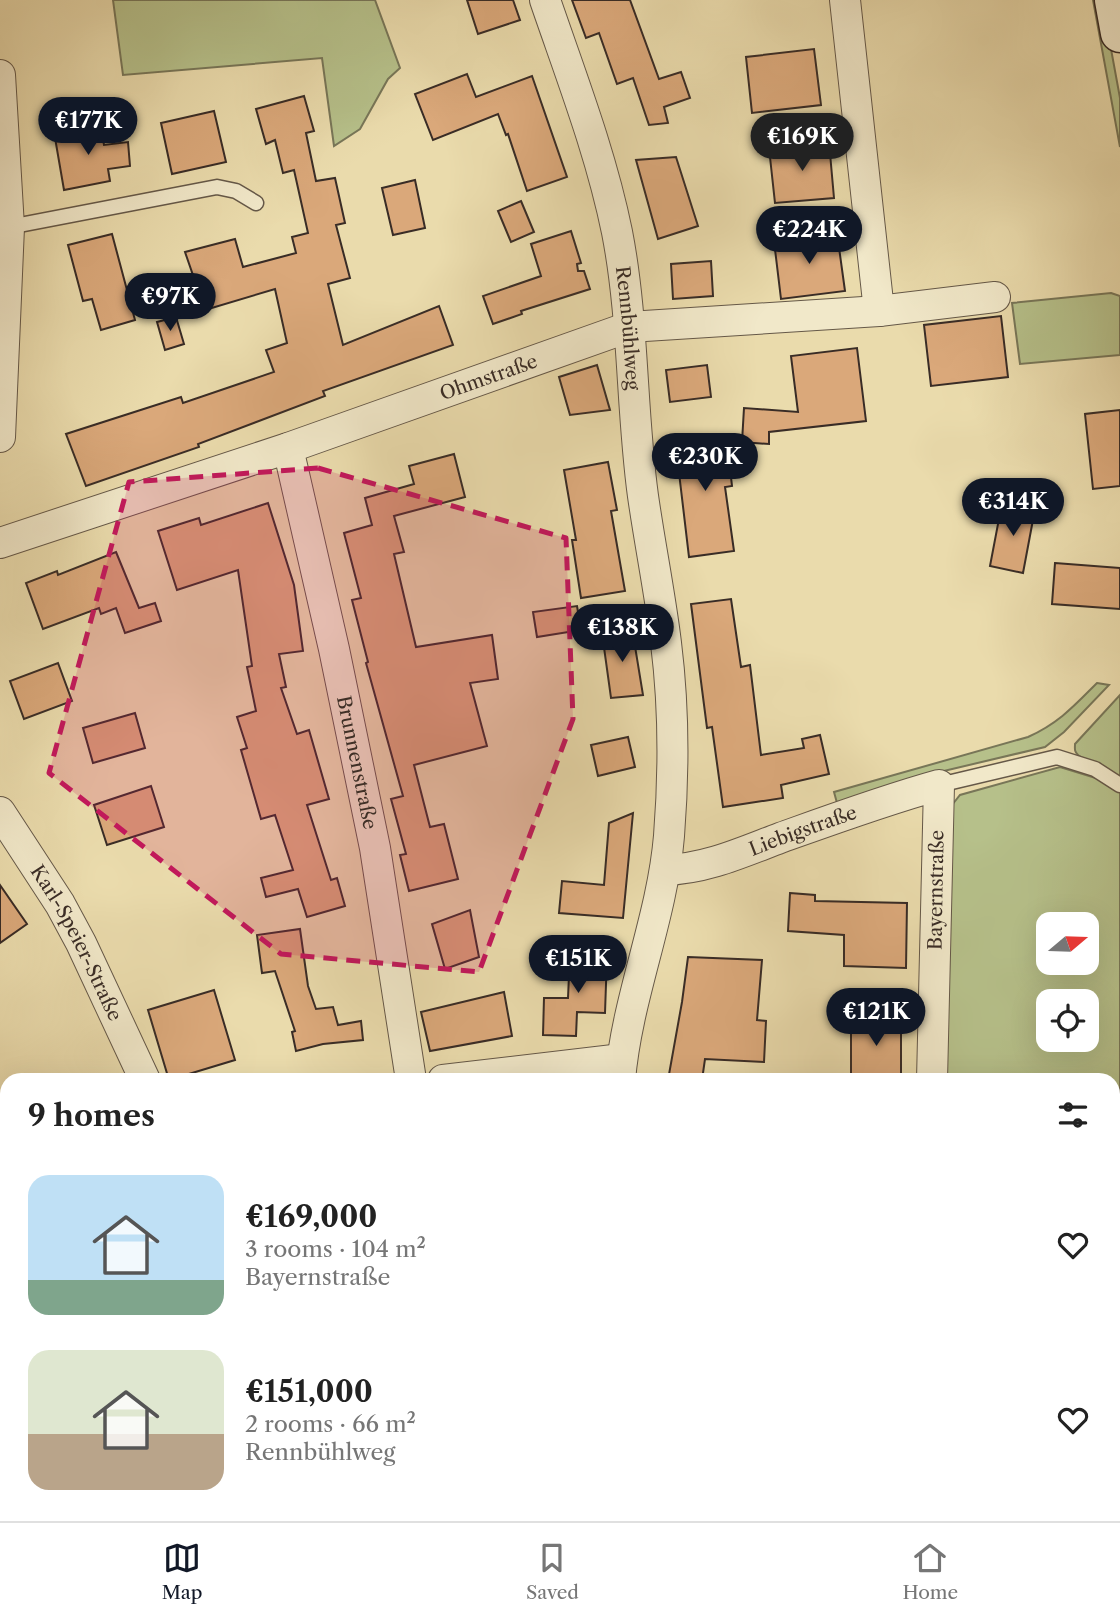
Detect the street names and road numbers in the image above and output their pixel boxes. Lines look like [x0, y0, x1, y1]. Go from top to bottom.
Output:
street label: Rennbühlweg [611, 265, 645, 392]
street label: Ohmstraße [437, 349, 540, 405]
street label: Brunnenstraße [332, 693, 382, 831]
street label: Liebigstraße [746, 800, 860, 860]
street label: Bayernstraße [923, 830, 949, 950]
street label: Karl-Speier-Straße [26, 861, 127, 1024]

